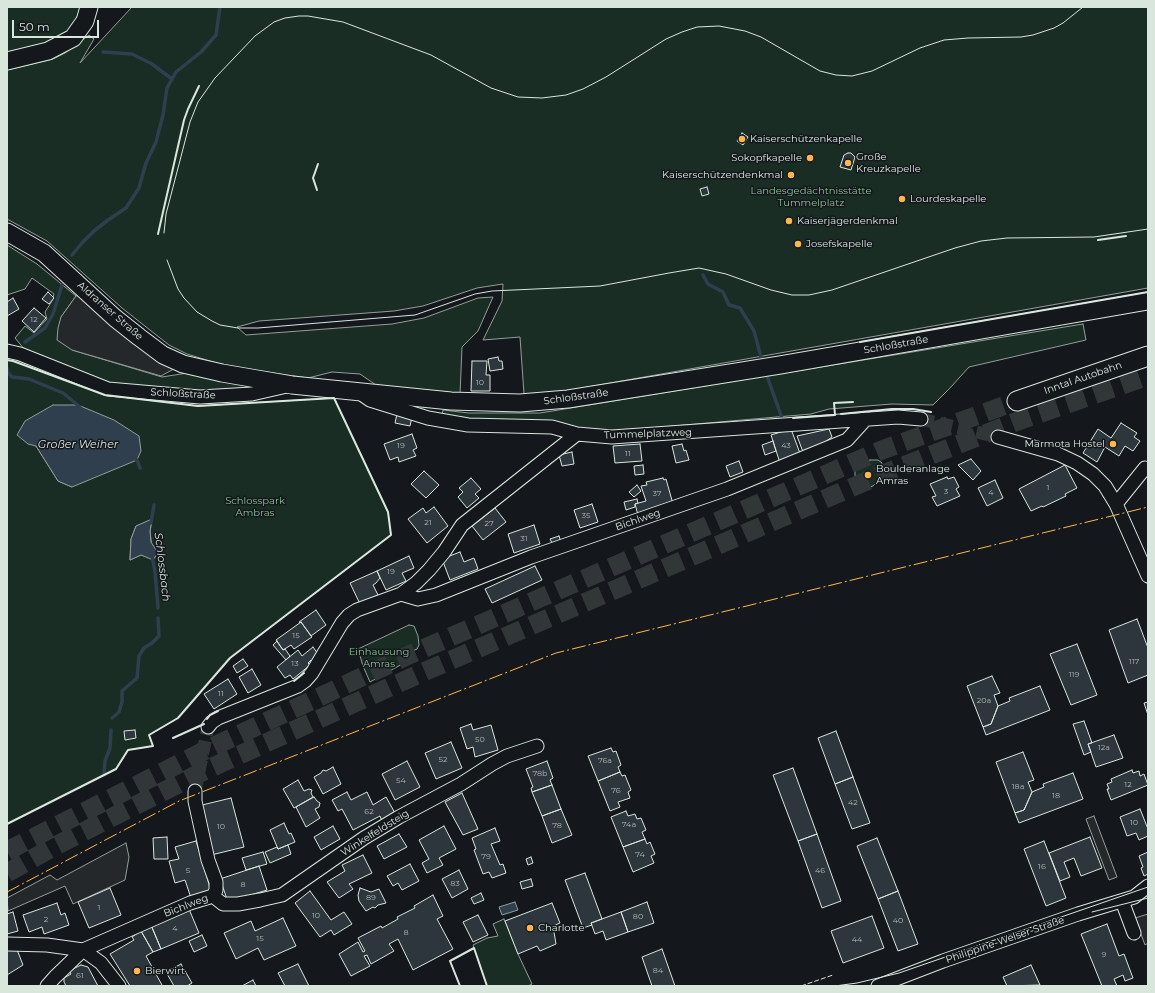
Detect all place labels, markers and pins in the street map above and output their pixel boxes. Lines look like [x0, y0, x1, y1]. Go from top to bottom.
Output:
place label: Kaiserschützenkapelle [750, 133, 862, 145]
marker: Kaiserschützenkapelle [737, 134, 747, 144]
place label: Große Kreuzkapelle [856, 151, 921, 174]
place label: Sokopfkapelle [731, 152, 802, 164]
marker: Sokopfkapelle [805, 153, 815, 163]
marker: Große Kreuzkapelle [843, 158, 853, 168]
place label: Kaiserschützendenkmal [662, 169, 783, 181]
marker: Kaiserschützendenkmal [786, 170, 796, 180]
place label: Lourdeskapelle [910, 193, 986, 205]
marker: Lourdeskapelle [897, 194, 907, 204]
place label: Kaiserjägerdenkmal [797, 215, 898, 227]
marker: Kaiserjägerdenkmal [784, 216, 794, 226]
place label: Josefskapelle [806, 238, 872, 250]
marker: Josefskapelle [793, 239, 803, 249]
place label: Marmota Hostel [1024, 438, 1105, 450]
marker: Marmota Hostel [1108, 439, 1118, 449]
place label: Boulderanlage Amras [876, 463, 950, 486]
marker: Boulderanlage Amras [863, 470, 873, 480]
place label: Charlotte [538, 922, 584, 934]
marker: Charlotte [525, 923, 535, 933]
place label: Bierwirt [145, 965, 185, 977]
marker: Bierwirt [132, 966, 142, 976]

